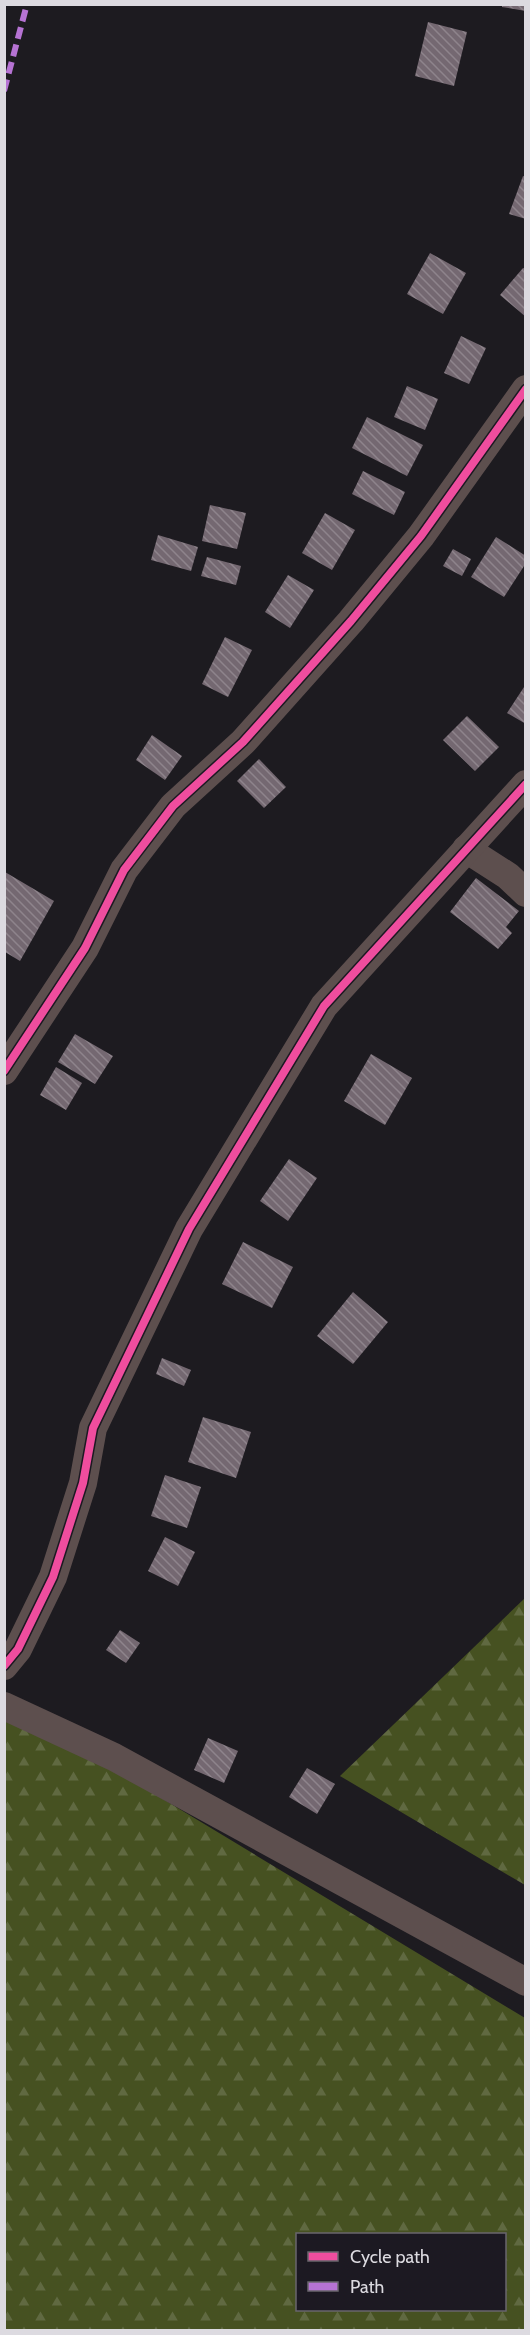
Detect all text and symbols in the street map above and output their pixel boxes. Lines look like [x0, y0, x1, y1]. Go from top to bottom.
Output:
legend [296, 2233, 506, 2311]
text: Cycle path [350, 2246, 430, 2268]
text: Path [350, 2276, 384, 2298]

